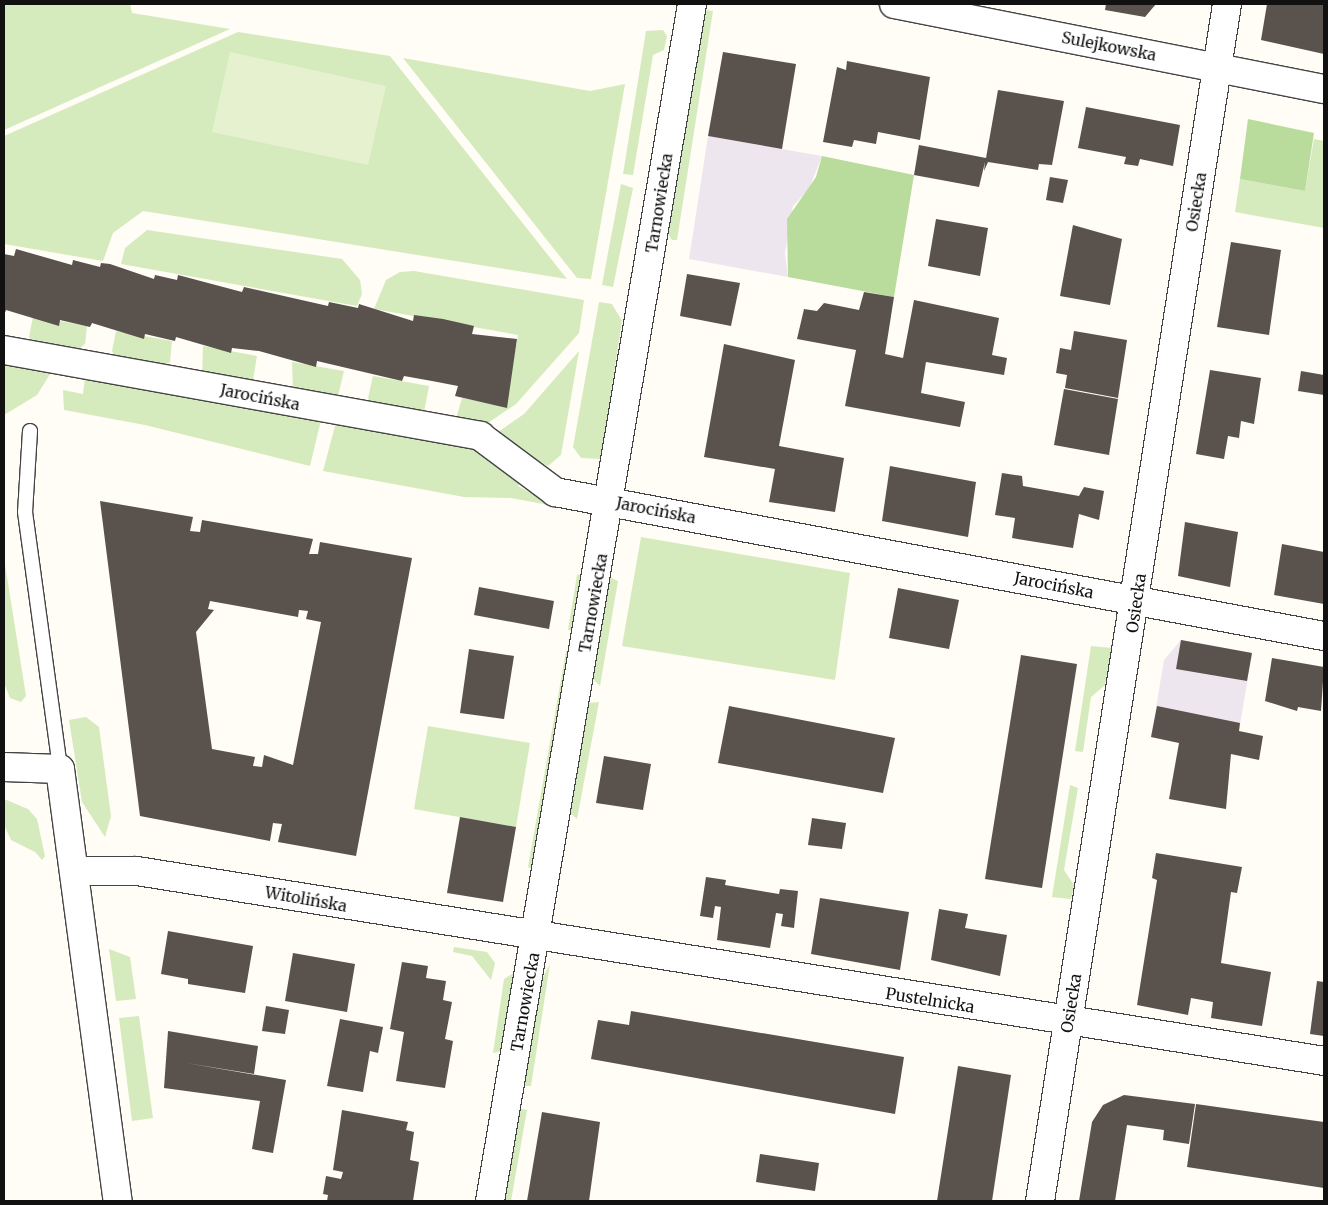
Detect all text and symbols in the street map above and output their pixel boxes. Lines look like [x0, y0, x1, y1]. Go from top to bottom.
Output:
street label: Sulejkowska [1060, 27, 1158, 65]
street label: Tarnowiecka [642, 152, 676, 254]
street label: Osiecka [1182, 171, 1210, 233]
street label: Jarocińska [219, 380, 301, 414]
street label: Jarocińska [615, 493, 697, 527]
street label: Tarnowiecka [575, 552, 611, 654]
street label: Jarocińska [1013, 568, 1095, 602]
street label: Osiecka [1122, 572, 1150, 634]
street label: Witolińska [263, 882, 349, 916]
street label: Tarnowiecka [507, 951, 543, 1053]
street label: Osiecka [1057, 972, 1085, 1034]
street label: Pustelnicka [884, 983, 976, 1017]

